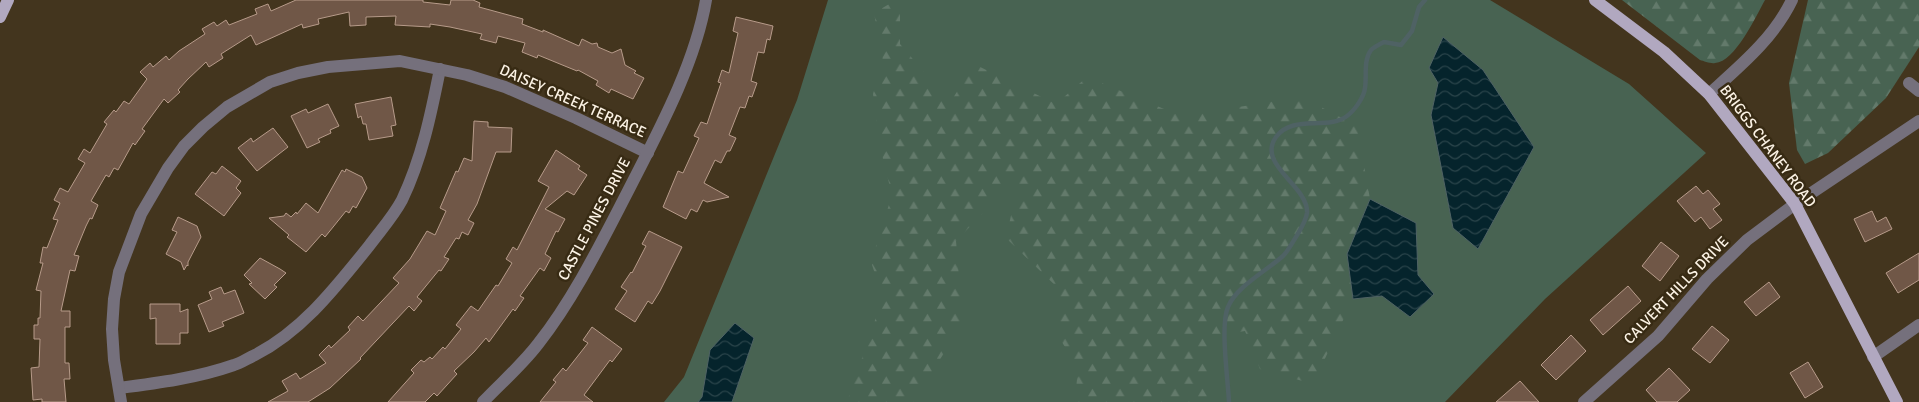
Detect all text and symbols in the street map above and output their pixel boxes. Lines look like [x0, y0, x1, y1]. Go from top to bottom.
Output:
street label: DAISEY CREEK TERRACE [497, 61, 649, 141]
street label: BRIGGS CHANEY ROAD [1716, 81, 1820, 211]
street label: CASTLE PINES DRIVE [554, 155, 634, 283]
street label: CALVERT HILLS DRIVE [1620, 232, 1732, 348]

